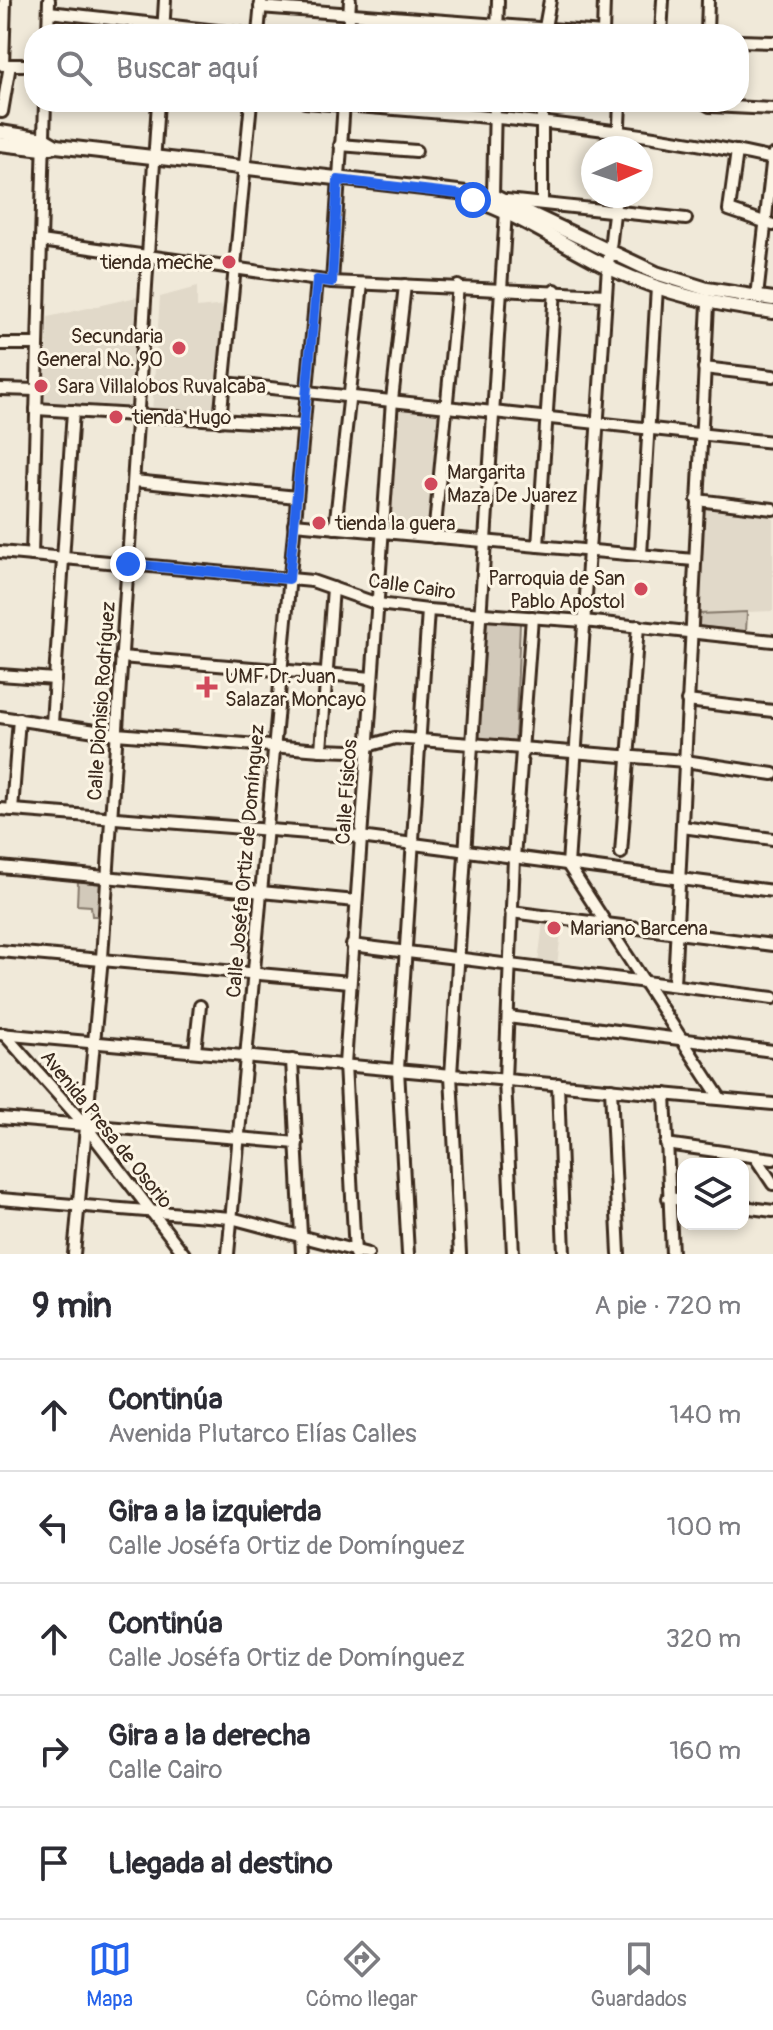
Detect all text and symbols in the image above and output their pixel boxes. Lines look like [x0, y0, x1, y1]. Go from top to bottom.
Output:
search box [24, 24, 749, 112]
icon: search [52, 46, 96, 90]
text: Buscar aquí [116, 50, 259, 87]
north arrow [581, 136, 653, 208]
route start [455, 182, 491, 218]
place label: tienda meche [99, 250, 213, 275]
marker: tienda meche [220, 253, 238, 271]
place label: Secundaria General No. 90 [37, 324, 163, 372]
marker: Secundaria General No. 90 [170, 339, 188, 357]
place label: Sara Villalobos Ruvalcaba [57, 374, 266, 399]
marker: Sara Villalobos Ruvalcaba [32, 377, 50, 395]
place label: tienda Hugo [131, 405, 232, 430]
marker: tienda Hugo [107, 408, 125, 426]
place label: Margarita Maza De Juarez [447, 460, 577, 508]
marker: Margarita Maza De Juarez [422, 475, 440, 493]
place label: tienda la guera [334, 511, 456, 536]
marker: tienda la guera [310, 514, 328, 532]
route end [110, 546, 146, 582]
place label: Parroquia de San Pablo Apostol [488, 566, 625, 614]
street label: Calle Cairo [367, 568, 458, 605]
marker: Parroquia de San Pablo Apostol [632, 580, 650, 598]
street label: Calle Dionisio Rodríguez [82, 601, 121, 802]
place label: UMF Dr. Juan Salazar Moncayo [225, 664, 366, 712]
marker: UMF Dr. Juan Salazar Moncayo [196, 676, 218, 698]
street label: Calle Joséfa Ortiz de Domínguez [221, 723, 270, 999]
street label: Calle Físicos [330, 739, 363, 845]
place label: Mariano Barcena [570, 916, 708, 941]
marker: Mariano Barcena [545, 919, 563, 937]
street label: Avenida Presa de Osorio [35, 1045, 178, 1214]
map controls [677, 1158, 749, 1230]
button: layers [677, 1158, 749, 1230]
text: 9 min [32, 1285, 112, 1328]
text: A pie · 720 m [594, 1290, 741, 1322]
text: Continúa [108, 1381, 223, 1418]
icon: ahead [32, 1393, 76, 1437]
text: 140 m [669, 1399, 741, 1431]
text: Avenida Plutarco Elías Calles [108, 1418, 417, 1450]
text: Gira a la izquierda [108, 1493, 321, 1530]
icon: left [32, 1505, 76, 1549]
text: 100 m [667, 1511, 741, 1543]
text: Calle Joséfa Ortiz de Domínguez [108, 1530, 465, 1562]
text: Continúa [108, 1605, 223, 1642]
icon: ahead [32, 1617, 76, 1661]
text: 320 m [665, 1623, 741, 1655]
text: Calle Joséfa Ortiz de Domínguez [108, 1642, 465, 1674]
text: Gira a la derecha [108, 1717, 310, 1754]
icon: right [32, 1729, 76, 1773]
text: 160 m [669, 1735, 741, 1767]
text: Calle Cairo [108, 1754, 222, 1786]
icon: arrive [32, 1841, 76, 1885]
text: Llegada al destino [108, 1845, 333, 1882]
tab: Mapa [86, 1937, 133, 2013]
tab: Cómo llegar [306, 1937, 418, 2013]
tab: Guardados [590, 1937, 687, 2013]

